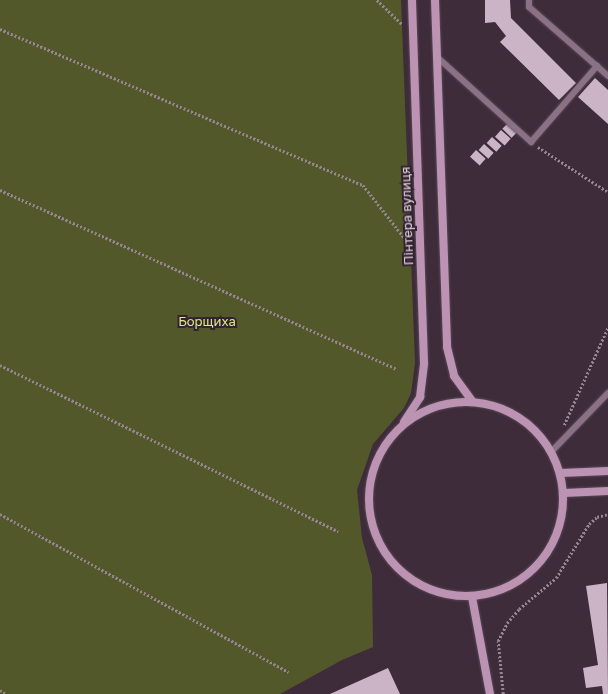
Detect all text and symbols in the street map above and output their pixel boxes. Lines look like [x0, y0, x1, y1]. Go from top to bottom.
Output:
street label: Пінтера вулиця [397, 166, 417, 266]
park label: Борщиха [178, 313, 236, 329]

